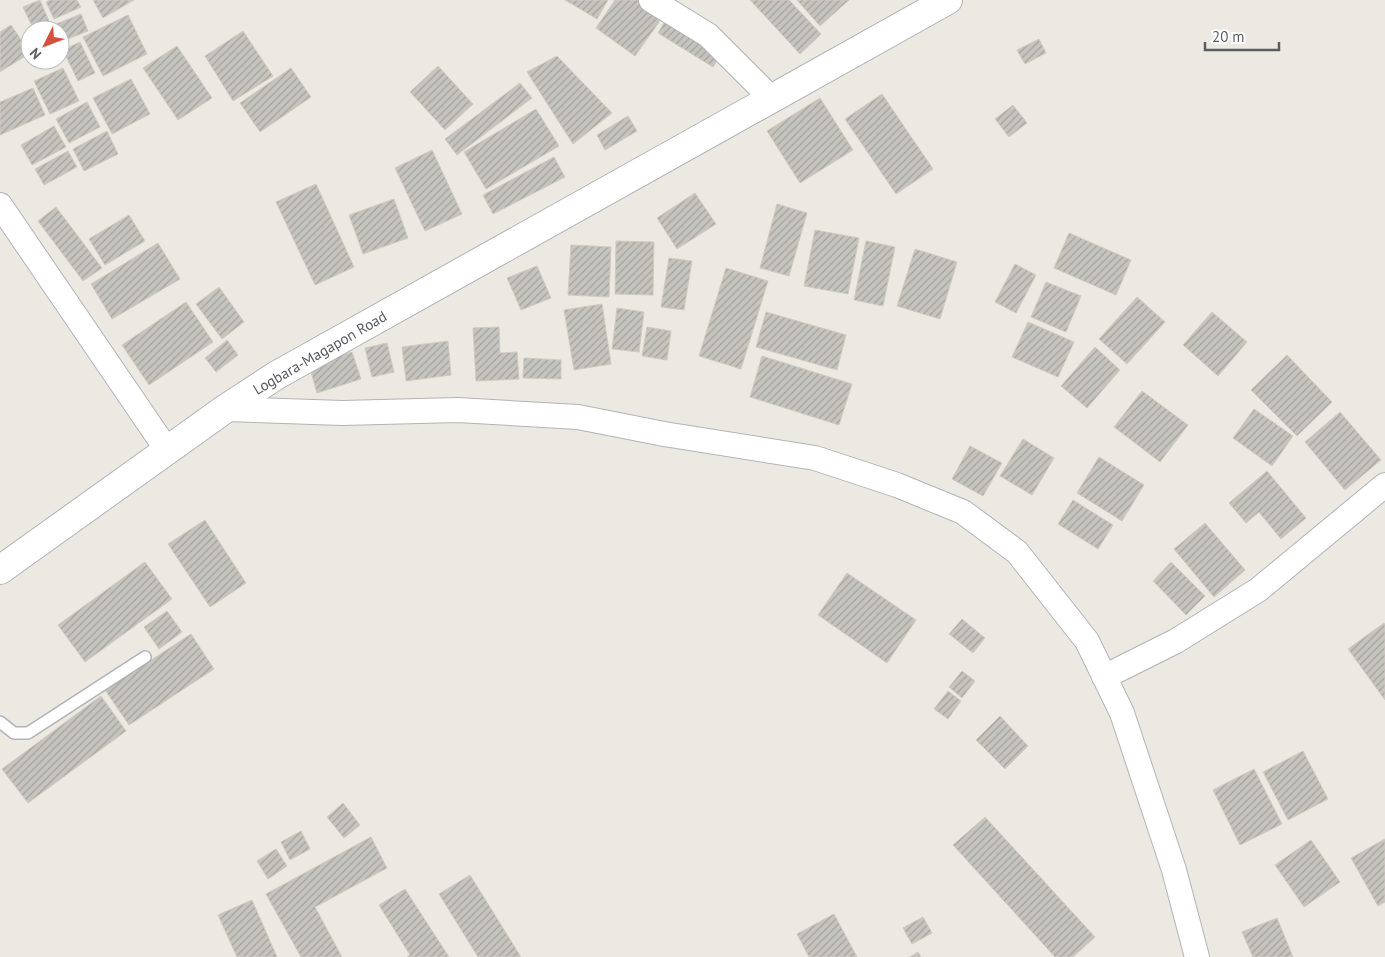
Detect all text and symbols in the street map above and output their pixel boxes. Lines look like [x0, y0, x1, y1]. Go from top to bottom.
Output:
north arrow [20, 20, 70, 70]
scale bar [1205, 20, 1279, 52]
text: 20 m [1212, 27, 1245, 46]
text: N [26, 44, 45, 63]
street label: Logbara-Magapon Road [249, 306, 390, 399]

